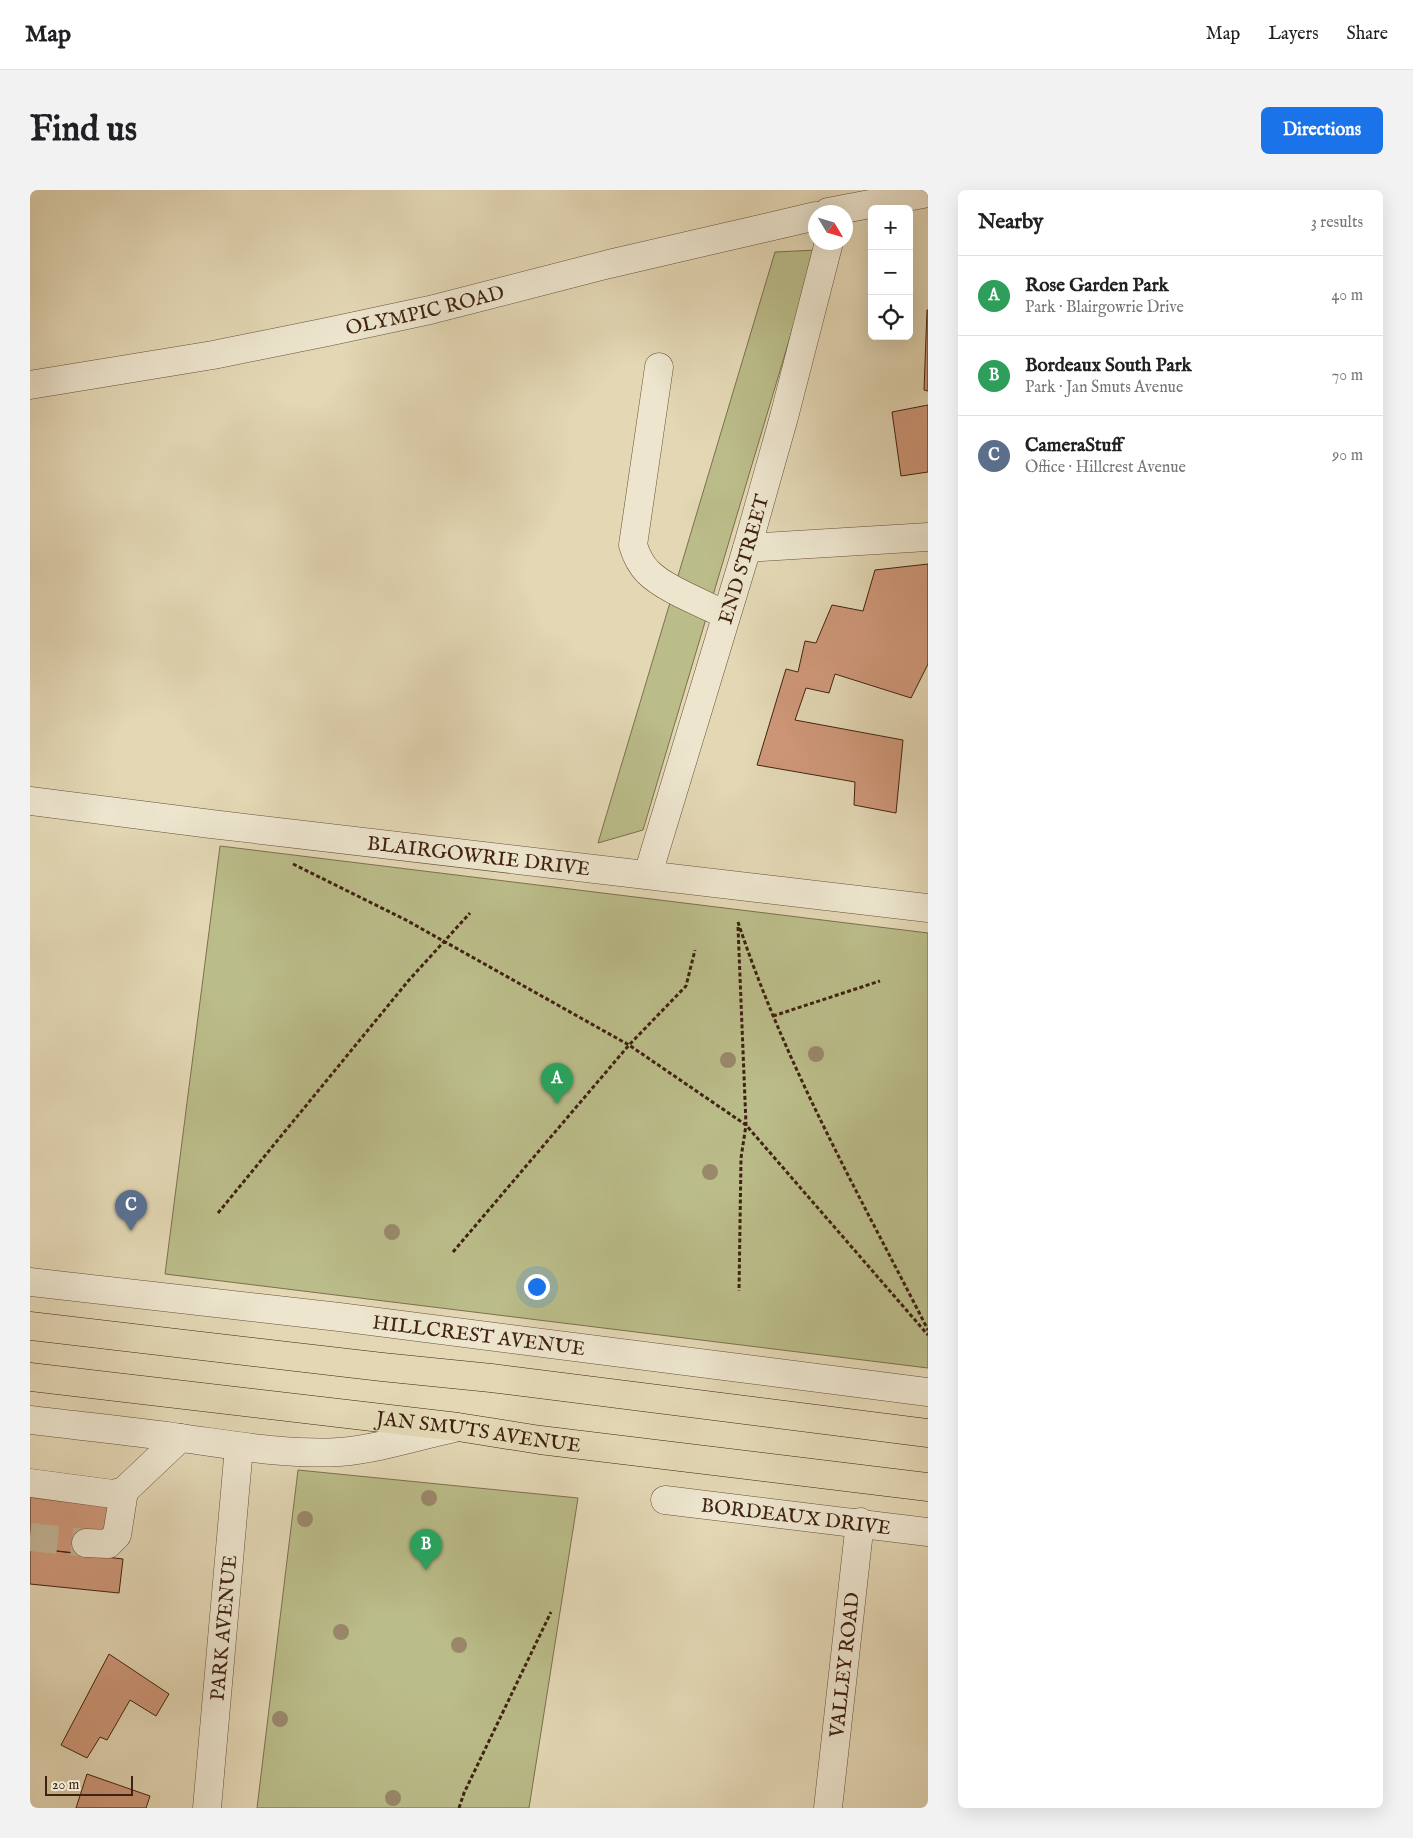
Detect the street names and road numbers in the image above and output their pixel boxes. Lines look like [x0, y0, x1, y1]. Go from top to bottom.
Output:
street label: OLYMPIC ROAD [344, 280, 507, 342]
street label: END STREET [714, 491, 776, 627]
street label: BLAIRGOWRIE DRIVE [366, 831, 591, 882]
street label: HILLCREST AVENUE [371, 1310, 587, 1362]
street label: JAN SMUTS AVENUE [373, 1406, 582, 1459]
street label: BORDEAUX DRIVE [700, 1493, 892, 1541]
street label: PARK AVENUE [206, 1554, 243, 1702]
street label: VALLEY ROAD [825, 1591, 866, 1740]

